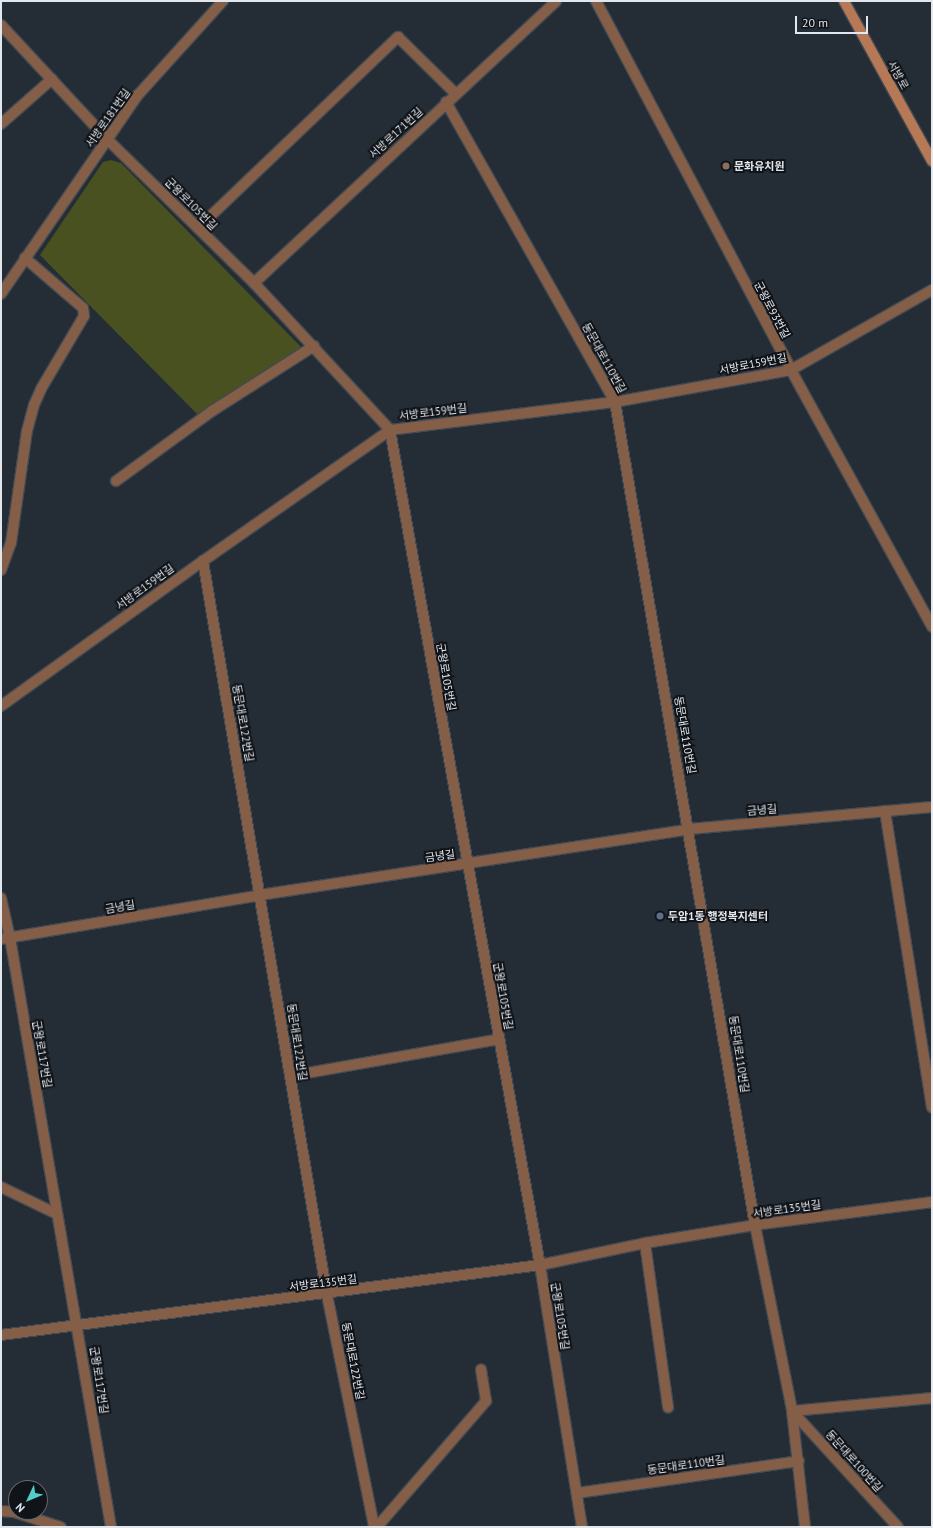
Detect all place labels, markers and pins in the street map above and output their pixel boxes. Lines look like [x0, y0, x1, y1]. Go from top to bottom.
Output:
place label: 문화유치원 [734, 159, 785, 173]
marker: 문화유치원 [721, 161, 731, 171]
place label: 두암1동 행정복지센터 [668, 909, 768, 923]
marker: 두암1동 행정복지센터 [655, 911, 665, 921]

